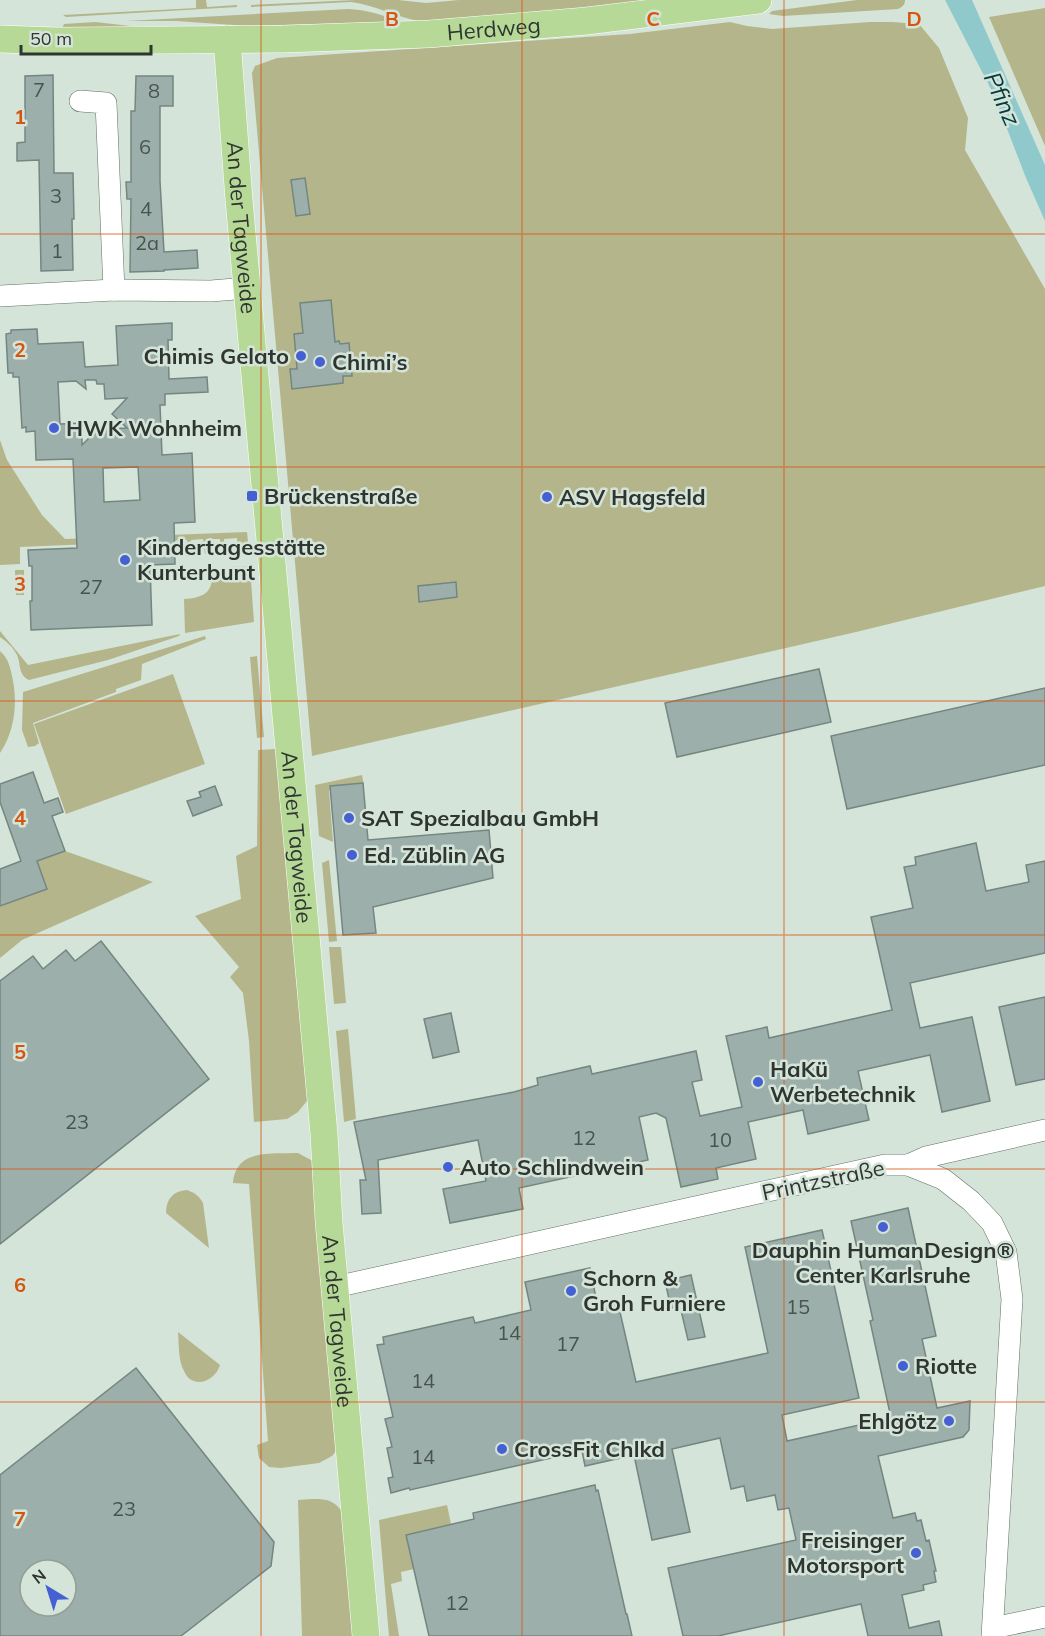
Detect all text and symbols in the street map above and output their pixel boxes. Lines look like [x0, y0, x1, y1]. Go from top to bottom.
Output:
text: B [385, 6, 399, 31]
text: C [646, 6, 660, 31]
text: D [906, 6, 922, 31]
street label: Herdweg [446, 11, 542, 46]
scale bar [21, 18, 152, 56]
text: 50 m [30, 27, 72, 50]
water label: Pfinz [978, 67, 1028, 131]
house number: 7 [33, 77, 45, 102]
house number: 8 [148, 78, 160, 103]
text: 1 [14, 104, 26, 129]
house number: 6 [139, 134, 151, 159]
street label: An der Tagweide [221, 140, 263, 315]
house number: 3 [50, 183, 62, 208]
house number: 4 [140, 196, 152, 221]
house number: 2a [135, 230, 159, 255]
house number: 1 [51, 238, 63, 263]
text: 2 [14, 337, 26, 362]
place label: Chimis Gelato [143, 342, 289, 370]
place label: Chimi’s [332, 348, 407, 376]
marker: Chimis Gelato [294, 349, 308, 363]
marker: Chimi’s [313, 355, 327, 369]
place label: HWK Wohnheim [66, 414, 242, 442]
marker: HWK Wohnheim [47, 421, 61, 435]
place label: Brückenstraße [264, 482, 418, 510]
place label: ASV Hagsfeld [559, 483, 706, 511]
marker: Brückenstraße [245, 489, 259, 503]
marker: ASV Hagsfeld [540, 490, 554, 504]
place label: Kindertagesstätte Kunterbunt [137, 533, 325, 586]
marker: Kindertagesstätte Kunterbunt [118, 553, 132, 567]
text: 3 [14, 571, 26, 596]
house number: 27 [79, 574, 103, 599]
street label: An der Tagweide [275, 749, 319, 924]
place label: SAT Spezialbau GmbH [361, 804, 599, 832]
text: 4 [14, 805, 26, 830]
marker: SAT Spezialbau GmbH [342, 811, 356, 825]
place label: Ed. Züblin AG [364, 841, 505, 869]
marker: Ed. Züblin AG [345, 848, 359, 862]
text: 5 [14, 1039, 26, 1064]
place label: HaKü Werbetechnik [770, 1055, 916, 1108]
marker: HaKü Werbetechnik [751, 1075, 765, 1089]
house number: 23 [65, 1109, 89, 1134]
house number: 12 [572, 1125, 596, 1150]
house number: 10 [708, 1127, 732, 1152]
place label: Auto Schlindwein [460, 1153, 644, 1181]
street label: Printzstraße [759, 1153, 887, 1207]
marker: Auto Schlindwein [441, 1160, 455, 1174]
marker: Dauphin HumanDesign® Center Karlsruhe [876, 1220, 890, 1234]
street label: An der Tagweide [316, 1234, 359, 1409]
place label: Dauphin HumanDesign® Center Karlsruhe [752, 1236, 1014, 1289]
place label: Schorn & Groh Furniere [583, 1264, 726, 1317]
text: 6 [14, 1272, 26, 1297]
marker: Schorn & Groh Furniere [564, 1284, 578, 1298]
house number: 15 [786, 1294, 810, 1319]
house number: 14 [497, 1320, 521, 1345]
house number: 17 [556, 1331, 580, 1356]
place label: Riotte [915, 1352, 977, 1380]
marker: Riotte [896, 1359, 910, 1373]
house number: 14 [411, 1368, 435, 1393]
place label: Ehlgötz [858, 1407, 937, 1435]
marker: Ehlgötz [942, 1414, 956, 1428]
place label: CrossFit Chlkd [514, 1435, 665, 1463]
marker: CrossFit Chlkd [495, 1442, 509, 1456]
house number: 14 [411, 1444, 435, 1469]
house number: 23 [112, 1496, 136, 1521]
text: 7 [14, 1506, 26, 1531]
place label: Freisinger Motorsport [787, 1526, 904, 1579]
marker: Freisinger Motorsport [909, 1546, 923, 1560]
north arrow [18, 1558, 78, 1618]
text: N [28, 1565, 50, 1588]
house number: 12 [445, 1590, 469, 1615]

